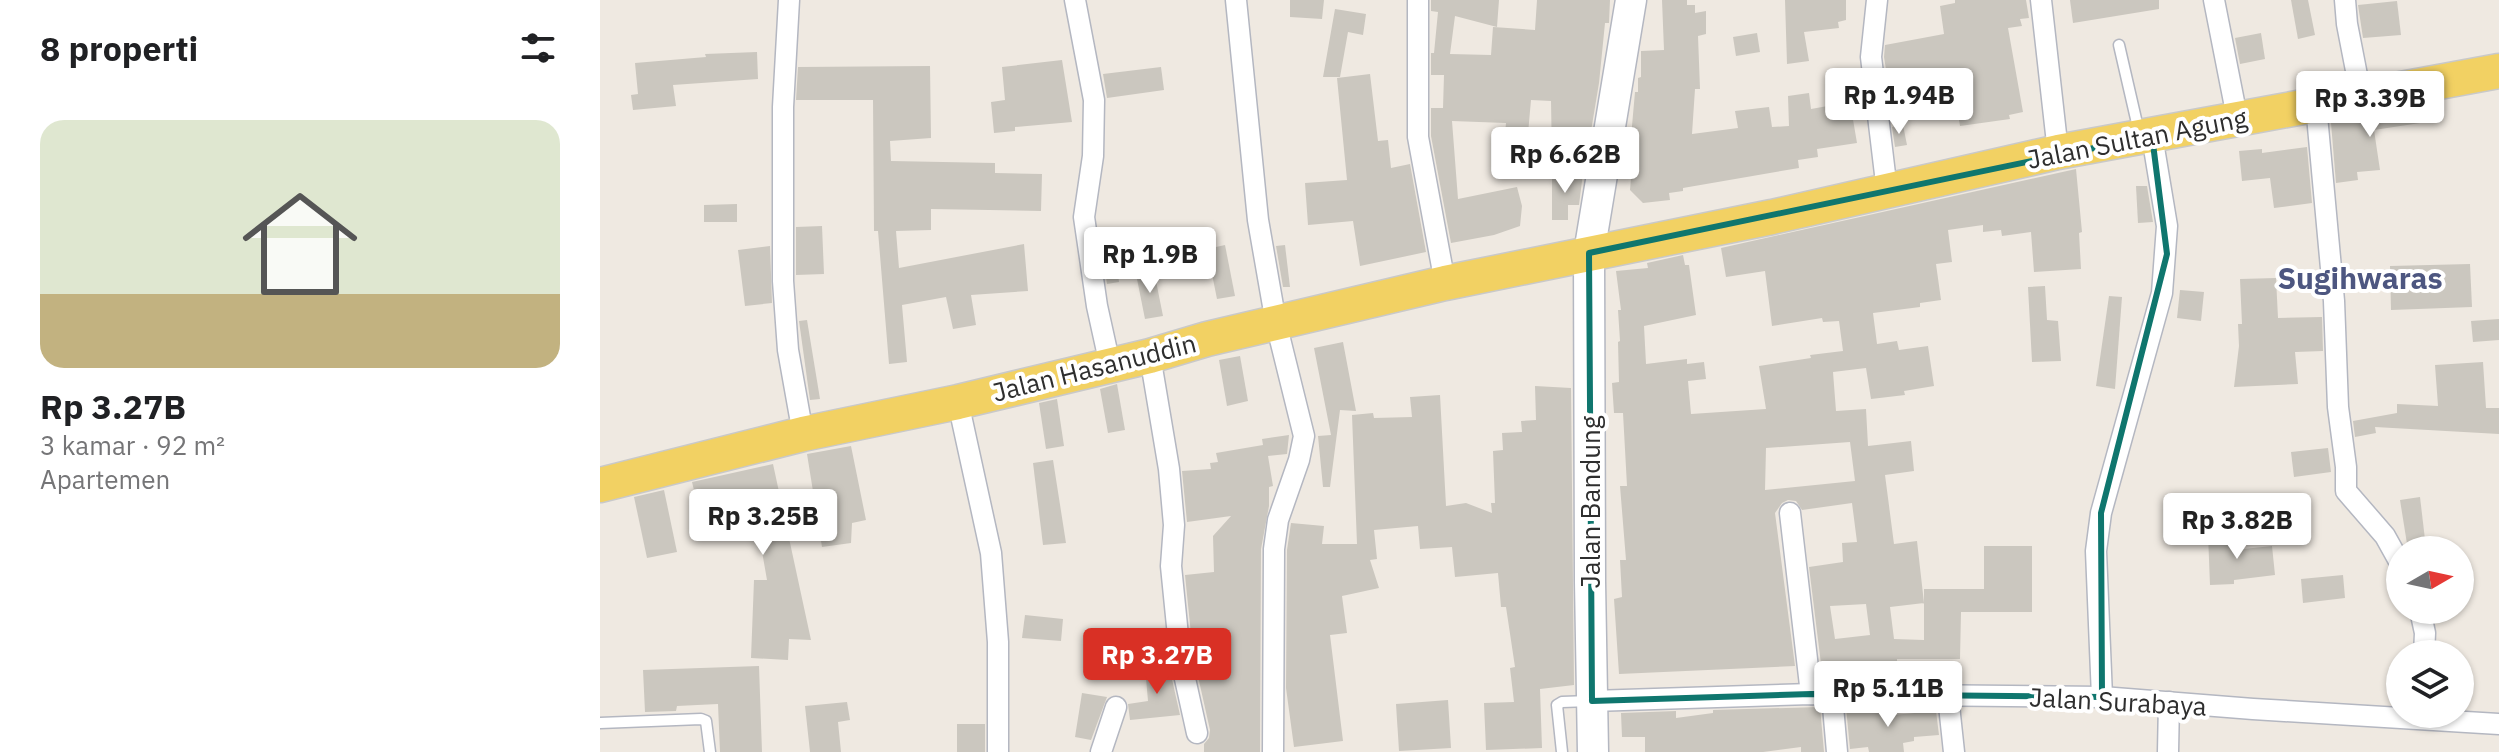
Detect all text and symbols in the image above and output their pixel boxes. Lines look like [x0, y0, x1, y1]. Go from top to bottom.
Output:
text: 8 properti [40, 26, 198, 70]
icon: filters [516, 26, 560, 70]
pin: Rp 1.94B [1816, 68, 1982, 136]
pin: Rp 3.39B [2287, 71, 2453, 139]
text: Rp 1.94B [1843, 77, 1955, 111]
text: Rp 3.39B [2314, 80, 2426, 114]
street label: Jalan Sultan Agung [2024, 100, 2250, 176]
pin: Rp 6.62B [1482, 127, 1648, 195]
text: Rp 6.62B [1509, 136, 1621, 170]
icon: home [228, 172, 372, 316]
pin: Rp 1.9B [1076, 227, 1224, 295]
text: Rp 1.9B [1102, 236, 1198, 270]
district label: Sugihwaras [2277, 258, 2443, 297]
street label: Jalan Hasanuddin [989, 325, 1199, 409]
text: Rp 3.27B [40, 384, 186, 428]
street label: Jalan Bandung [1573, 415, 1607, 588]
text: 3 kamar · 92 m² [40, 428, 225, 462]
text: Apartemen [40, 462, 170, 496]
pin: Rp 3.25B [680, 489, 846, 557]
pin: Rp 3.82B [2154, 493, 2320, 561]
text: Rp 3.25B [707, 498, 819, 532]
text: Rp 3.82B [2181, 502, 2293, 536]
north arrow [2386, 536, 2474, 624]
map controls [2386, 536, 2474, 728]
pin: Rp 3.27B [1074, 628, 1240, 696]
text: Rp 3.27B [1101, 637, 1213, 671]
button: layers [2386, 640, 2474, 728]
pin: Rp 5.11B [1805, 661, 1971, 729]
text: Rp 5.11B [1832, 670, 1944, 704]
street label: Jalan Surabaya [2028, 679, 2208, 723]

